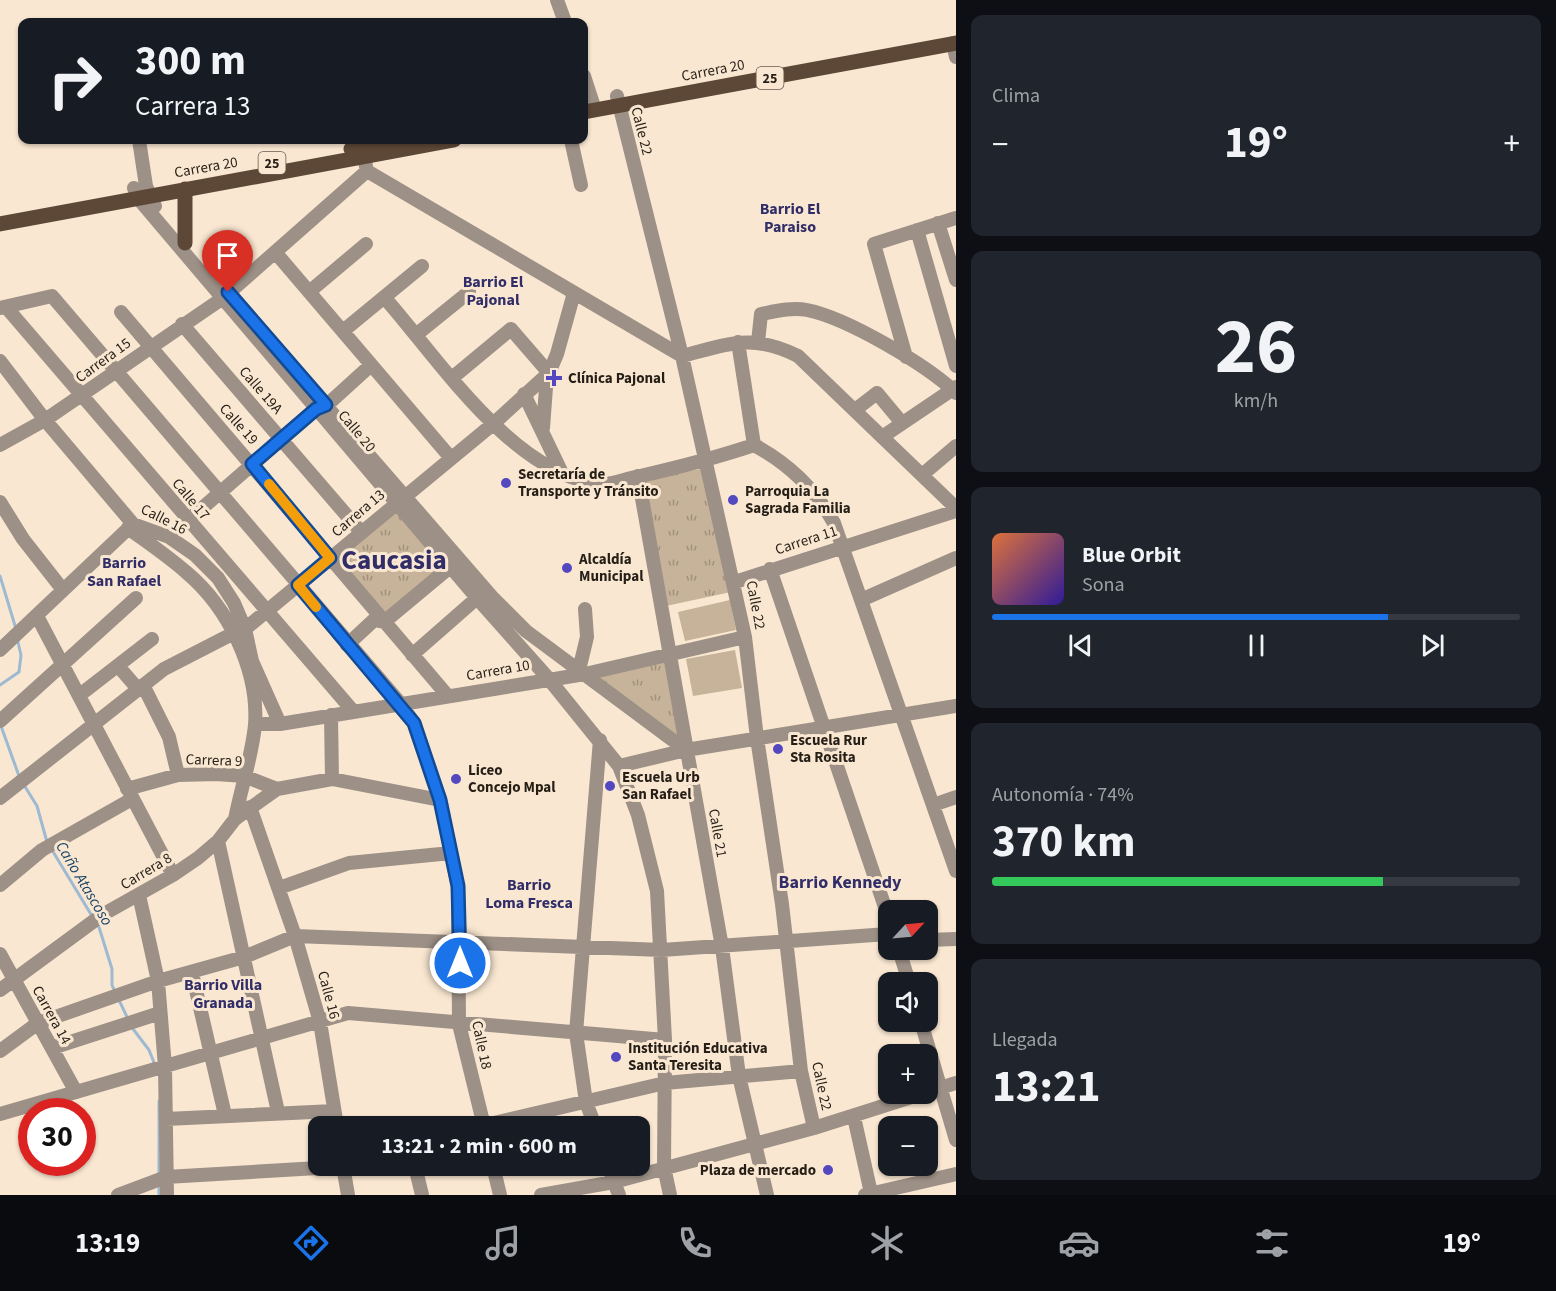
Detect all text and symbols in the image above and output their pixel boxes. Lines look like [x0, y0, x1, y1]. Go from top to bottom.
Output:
text: 300 m [135, 31, 246, 91]
icon: right [36, 42, 114, 120]
street label: Carrera 20 [680, 54, 747, 87]
road number: 25 [756, 67, 784, 89]
text: Clima [992, 82, 1040, 110]
text: Carrera 13 [135, 87, 250, 126]
street label: Calle 22 [625, 105, 658, 158]
text: 19° [1224, 111, 1288, 175]
text: − [992, 121, 1008, 168]
text: + [1504, 121, 1520, 168]
street label: Carrera 20 [173, 152, 240, 183]
road number: 25 [258, 152, 286, 174]
district label: Barrio El Paraiso [760, 198, 821, 238]
pin [202, 230, 253, 292]
icon: arrive [211, 239, 244, 272]
district label: Barrio El Pajonal [463, 271, 524, 311]
text: 26 [1215, 292, 1297, 403]
street label: Carrera 15 [71, 333, 135, 388]
street label: Calle 19A [234, 362, 288, 419]
place label: Clínica Pajonal [568, 368, 666, 389]
marker: Clínica Pajonal [545, 369, 563, 387]
text: km/h [1234, 387, 1278, 415]
street label: Calle 19 [214, 399, 263, 450]
street label: Calle 20 [333, 406, 380, 457]
place label: Secretaría de Transporte y Tránsito [518, 464, 659, 502]
street label: Calle 17 [167, 474, 214, 525]
marker: Secretaría de Transporte y Tránsito [499, 476, 513, 490]
place label: Parroquia La Sagrada Familia [745, 481, 851, 519]
street label: Carrera 13 [327, 485, 390, 542]
marker: Parroquia La Sagrada Familia [726, 493, 740, 507]
street label: Calle 16 [137, 499, 190, 540]
street label: Carrera 11 [772, 521, 840, 560]
text: Blue Orbit [1082, 539, 1181, 571]
district label: Caucasia [341, 541, 447, 580]
place label: Alcaldía Municipal [578, 549, 644, 587]
district label: Barrio San Rafael [87, 552, 162, 592]
marker: Alcaldía Municipal [560, 561, 574, 575]
text: Sona [1082, 571, 1125, 599]
street label: Calle 22 [741, 579, 771, 631]
icon: previous [1064, 629, 1097, 662]
icon: pause [1240, 629, 1273, 662]
icon: next [1416, 629, 1449, 662]
street label: Carrera 10 [465, 655, 532, 686]
place label: Escuela Rur Sta Rosita [790, 730, 867, 768]
marker: Escuela Rur Sta Rosita [771, 742, 785, 756]
street label: Carrera 9 [185, 749, 243, 772]
place label: Liceo Concejo Mpal [468, 760, 556, 798]
place label: Escuela Urb San Rafael [622, 767, 700, 805]
marker: Liceo Concejo Mpal [449, 772, 463, 786]
marker: Escuela Urb San Rafael [603, 779, 617, 793]
text: Autonomía · 74% [992, 781, 1134, 809]
street label: Calle 21 [703, 807, 732, 859]
text: 370 km [992, 810, 1136, 874]
water label: Caño Atascoso [50, 837, 118, 930]
street label: Carrera 8 [117, 848, 176, 895]
district label: Barrio Kennedy [779, 870, 902, 895]
district label: Barrio Loma Fresca [485, 874, 573, 914]
north arrow [878, 900, 938, 960]
map controls [878, 900, 938, 1176]
position arrow [428, 931, 492, 995]
street label: Calle 16 [312, 969, 345, 1022]
button: sound [878, 972, 938, 1032]
district label: Barrio Villa Granada [184, 974, 262, 1014]
street label: Carrera 14 [27, 982, 77, 1049]
street label: Calle 18 [466, 1019, 497, 1071]
text: Llegada [992, 1026, 1058, 1054]
place label: Institución Educativa Santa Teresita [628, 1038, 768, 1076]
button: + [878, 1044, 938, 1104]
marker: Institución Educativa Santa Teresita [609, 1050, 623, 1064]
text: 13:21 [992, 1055, 1101, 1119]
street label: Calle 22 [806, 1060, 837, 1112]
speed limit sign: 30 [18, 1098, 96, 1176]
button: − [878, 1116, 938, 1176]
text: 13:21 · 2 min · 600 m [381, 1130, 577, 1162]
place label: Plaza de mercado [700, 1160, 816, 1181]
marker: Plaza de mercado [821, 1163, 835, 1177]
icon: directions [290, 1222, 332, 1264]
icon: music [482, 1222, 524, 1264]
icon: phone [674, 1222, 716, 1264]
icon: climate [866, 1222, 908, 1264]
icon: car [1058, 1222, 1100, 1264]
icon: filters [1251, 1222, 1293, 1264]
text: 13:19 [75, 1224, 140, 1263]
text: 19° [1443, 1224, 1481, 1263]

